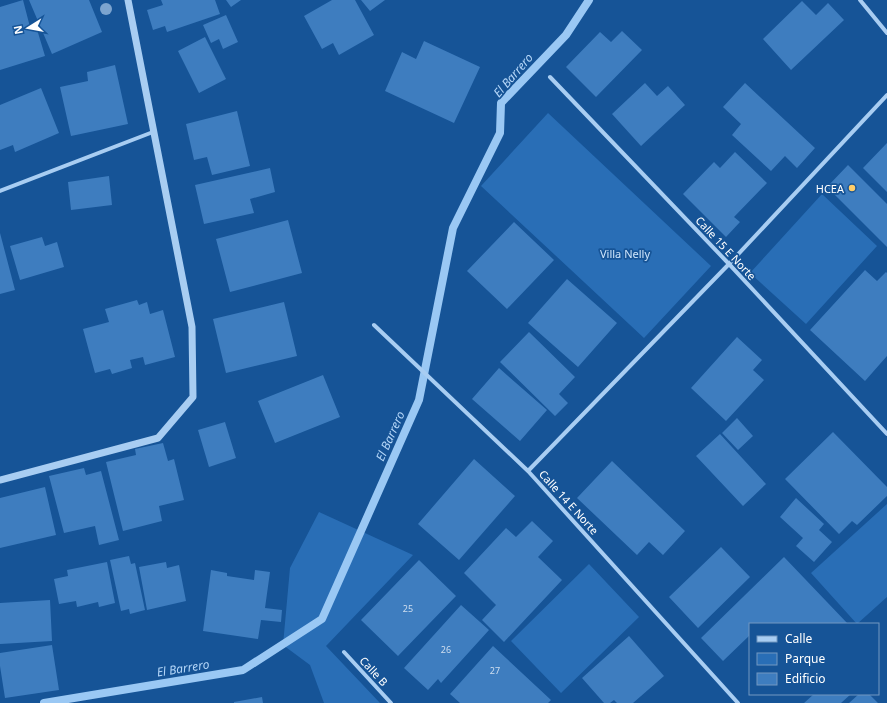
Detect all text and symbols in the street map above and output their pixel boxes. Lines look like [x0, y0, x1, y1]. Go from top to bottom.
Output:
north arrow [8, 8, 48, 48]
text: N [9, 24, 26, 36]
water label: El Barrero [489, 49, 537, 101]
place label: HCEA [816, 181, 845, 196]
marker: HCEA [847, 183, 857, 193]
street label: Calle 15 E Norte [693, 213, 759, 283]
park label: Villa Nelly [600, 246, 650, 261]
water label: El Barrero [371, 408, 409, 464]
street label: Calle 14 E Norte [536, 467, 602, 537]
house number: 25 [403, 602, 413, 615]
legend [749, 623, 879, 695]
text: Calle [785, 630, 813, 647]
house number: 26 [441, 643, 451, 656]
text: Parque [785, 650, 826, 667]
street label: Calle B [357, 653, 391, 689]
water label: El Barrero [155, 655, 211, 681]
house number: 27 [490, 664, 500, 677]
text: Edificio [785, 670, 826, 687]

